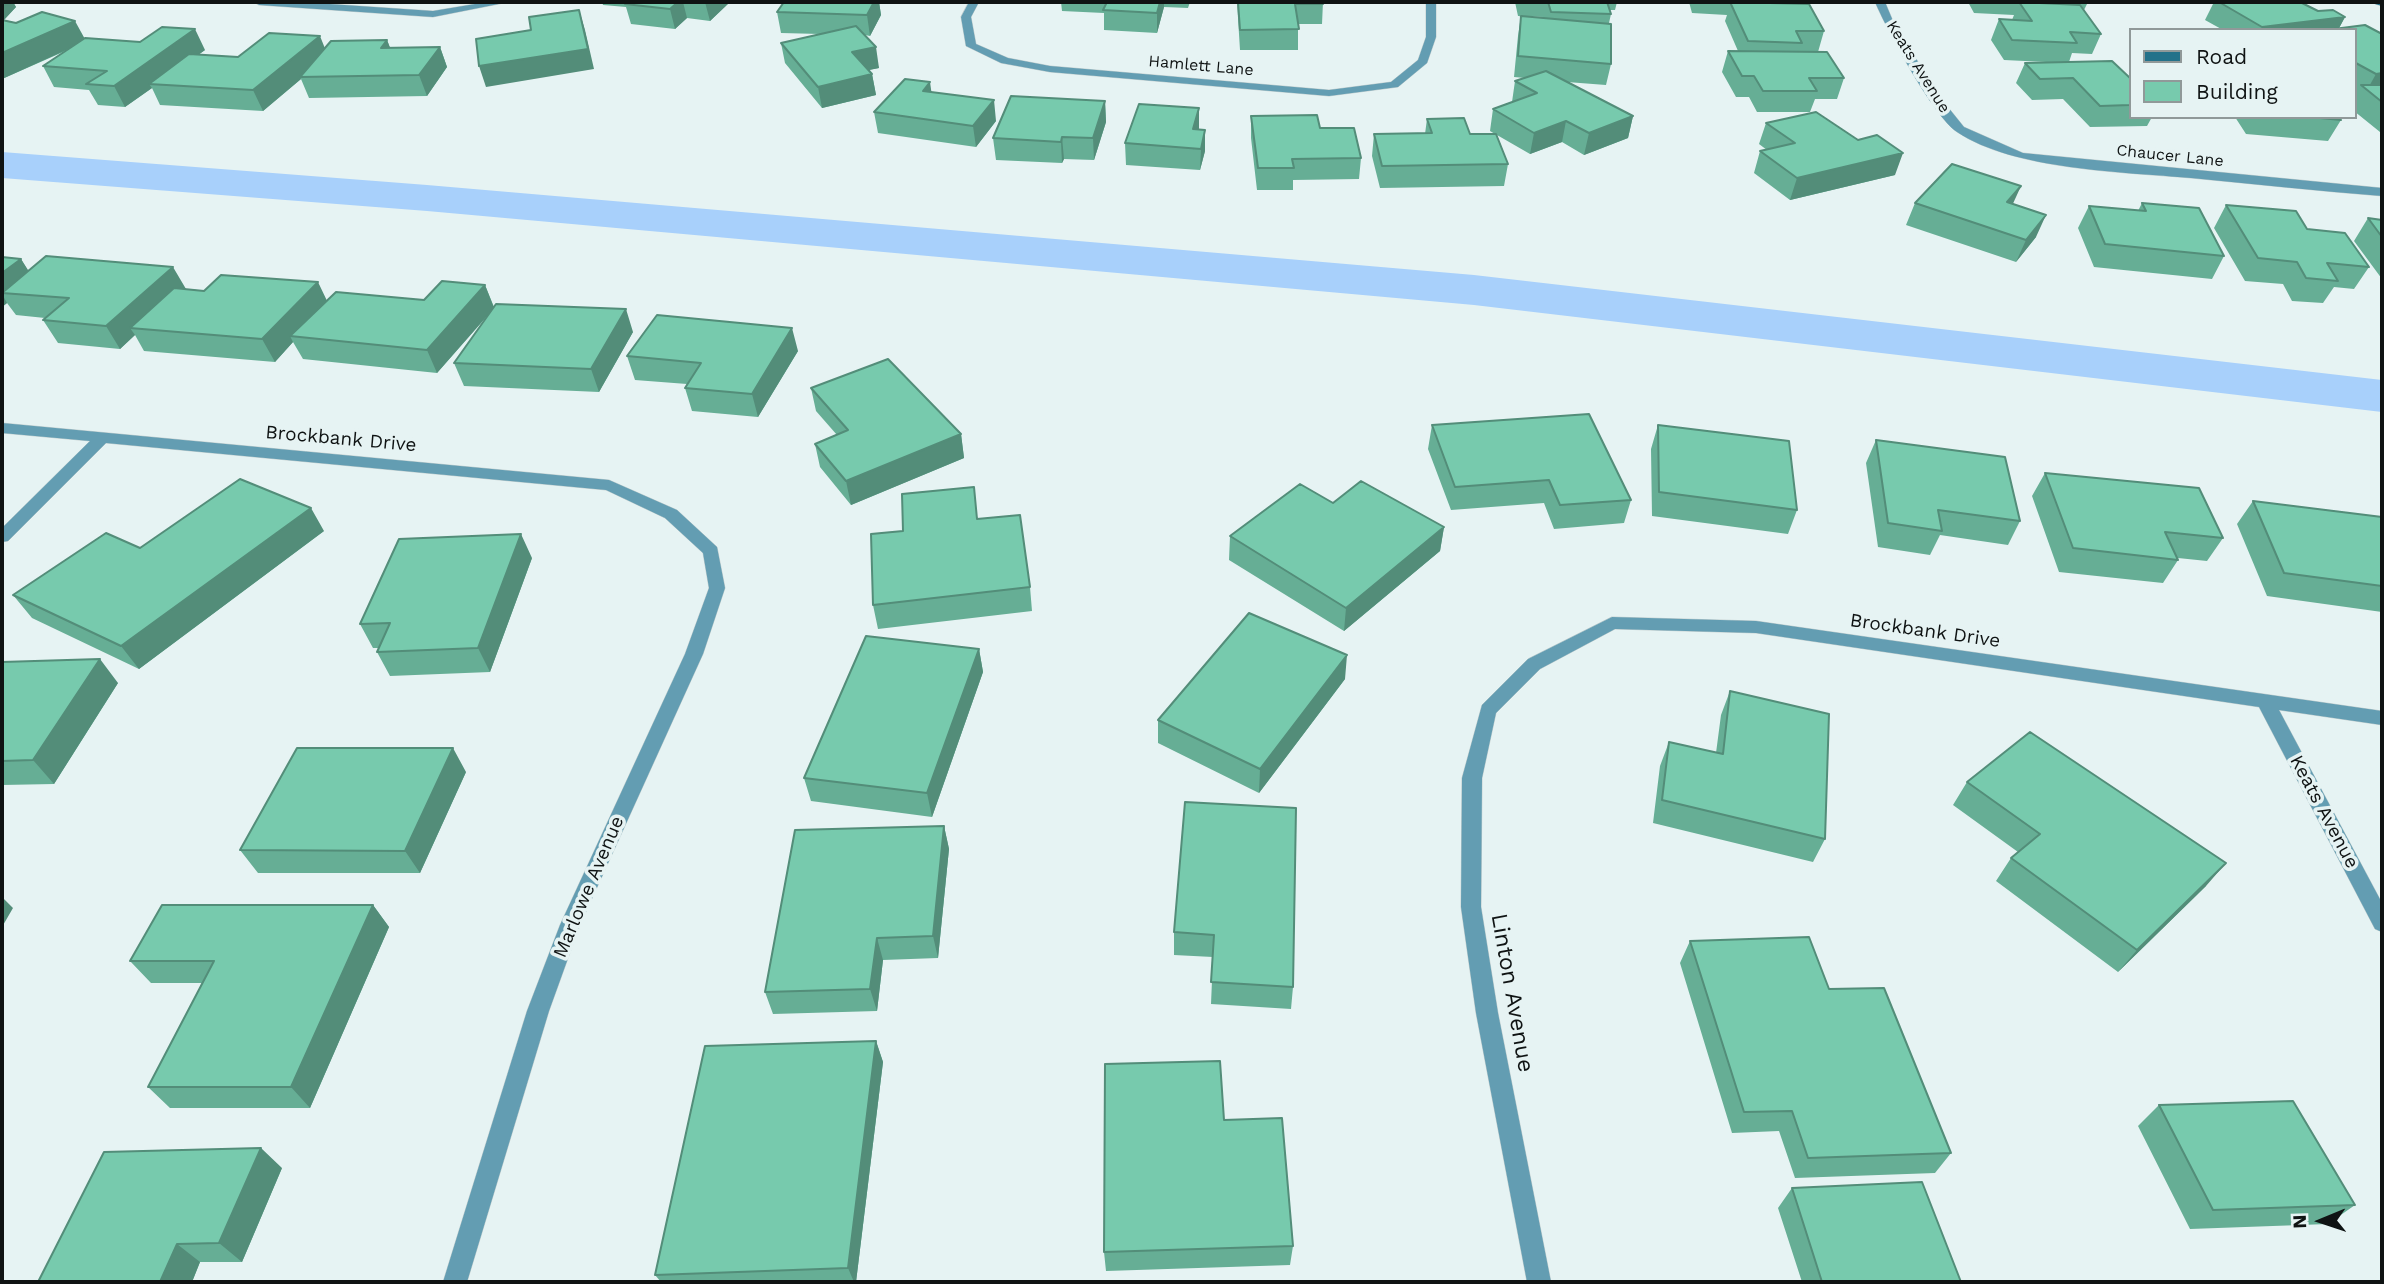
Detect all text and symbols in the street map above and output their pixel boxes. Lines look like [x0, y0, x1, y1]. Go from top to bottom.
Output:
street label: Keats Avenue [1882, 17, 1954, 117]
legend [2128, 28, 2356, 119]
text: Road [2196, 44, 2247, 69]
street label: Hamlett Lane [1148, 52, 1254, 80]
text: Building [2196, 79, 2278, 104]
street label: Chaucer Lane [2115, 141, 2225, 171]
street label: Brockbank Drive [264, 421, 418, 457]
street label: Brockbank Drive [1848, 609, 2002, 653]
street label: Keats Avenue [2285, 752, 2363, 872]
street label: Marlowe Avenue [549, 813, 629, 961]
street label: Linton Avenue [1484, 911, 1540, 1075]
north arrow [2286, 1186, 2356, 1256]
text: N [2288, 1214, 2311, 1229]

